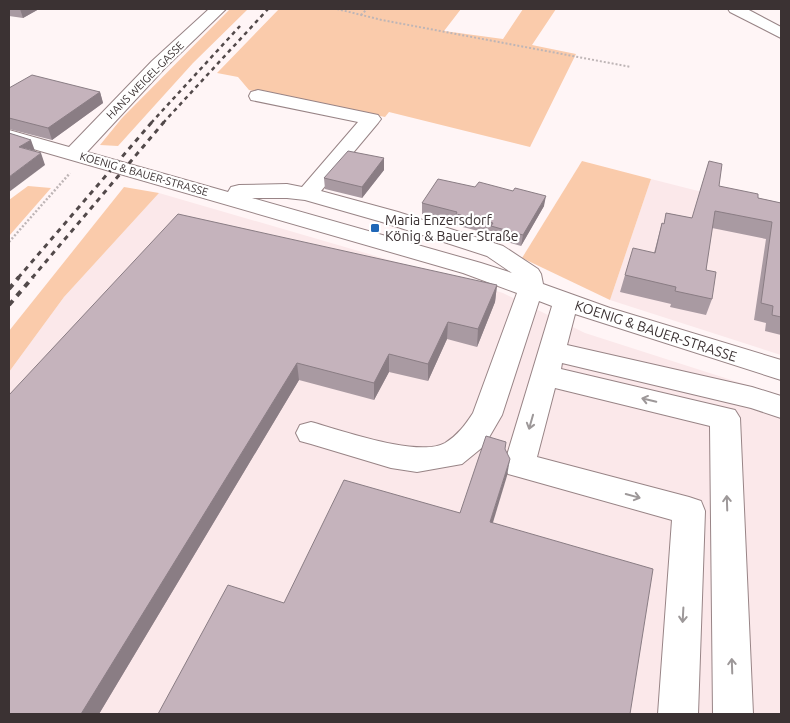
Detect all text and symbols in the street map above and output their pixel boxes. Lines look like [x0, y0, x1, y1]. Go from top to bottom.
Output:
street label: HANS WEIGEL-GASSE [104, 39, 186, 121]
street label: KOENIG & BAUER-STRASSE [78, 150, 210, 198]
place label: Maria Enzersdorf König & Bauer Straße [385, 212, 518, 244]
marker: Maria Enzersdorf König & Bauer Straße [369, 222, 381, 234]
street label: KOENIG & BAUER-STRASSE [573, 297, 739, 365]
one-way arrow [642, 395, 658, 404]
one-way arrow [526, 414, 536, 430]
one-way arrow [624, 492, 640, 501]
one-way arrow [722, 495, 732, 512]
one-way arrow [679, 606, 688, 622]
one-way arrow [727, 658, 736, 674]

